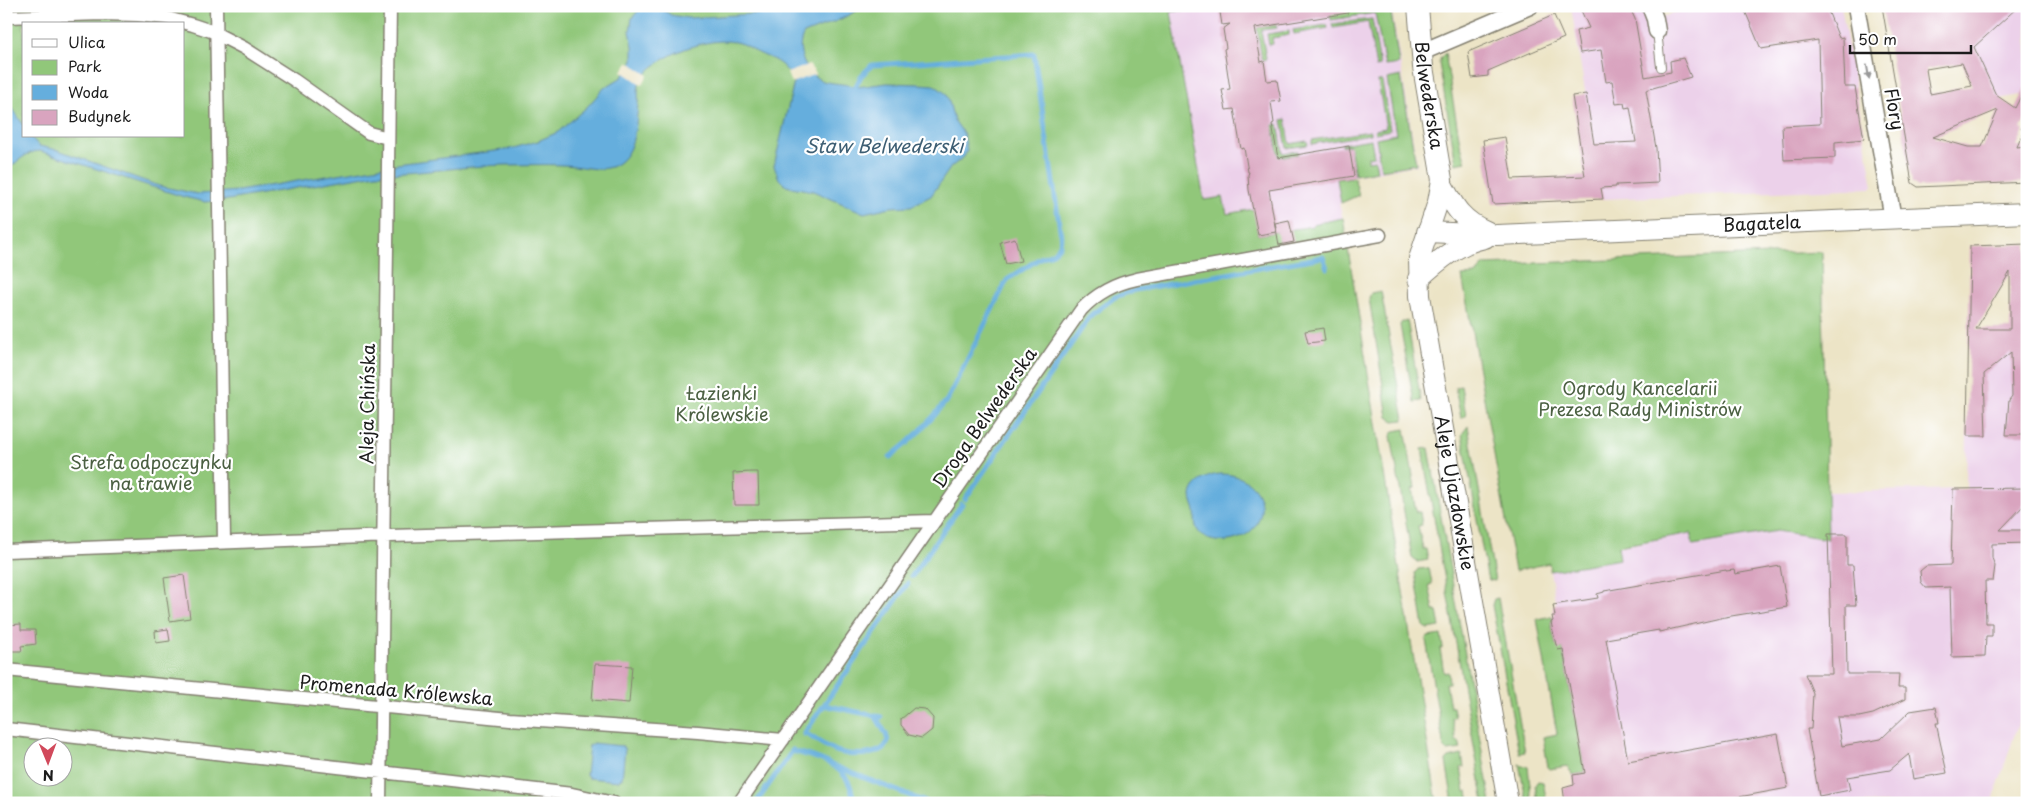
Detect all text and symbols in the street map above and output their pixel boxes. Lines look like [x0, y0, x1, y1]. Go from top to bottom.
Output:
legend [22, 22, 185, 138]
scale bar [1850, 22, 1972, 54]
text: 50 m [1858, 27, 1897, 50]
text: Ulica [68, 30, 106, 53]
street label: Belwederska [1409, 40, 1452, 152]
text: Park [68, 54, 102, 77]
one-way arrow [1864, 64, 1872, 80]
text: Woda [68, 80, 109, 103]
street label: Flory [1878, 85, 1912, 132]
text: Budynek [68, 104, 131, 127]
water label: Staw Belwederski [805, 131, 966, 159]
street label: Bagatela [1722, 207, 1802, 238]
street label: Droga Belwederska [925, 341, 1043, 493]
street label: Aleja Chińska [352, 343, 381, 464]
park label: Ogrody Kancelarii Prezesa Rady Ministrów [1538, 374, 1742, 422]
park label: Łazienki Królewskie [675, 379, 769, 427]
street label: Aleje Ujazdowskie [1429, 413, 1482, 572]
park label: Strefa odpoczynku na trawie [70, 448, 232, 496]
street label: Promenada Królewska [298, 668, 495, 711]
north arrow [22, 736, 72, 786]
text: N [43, 765, 54, 786]

